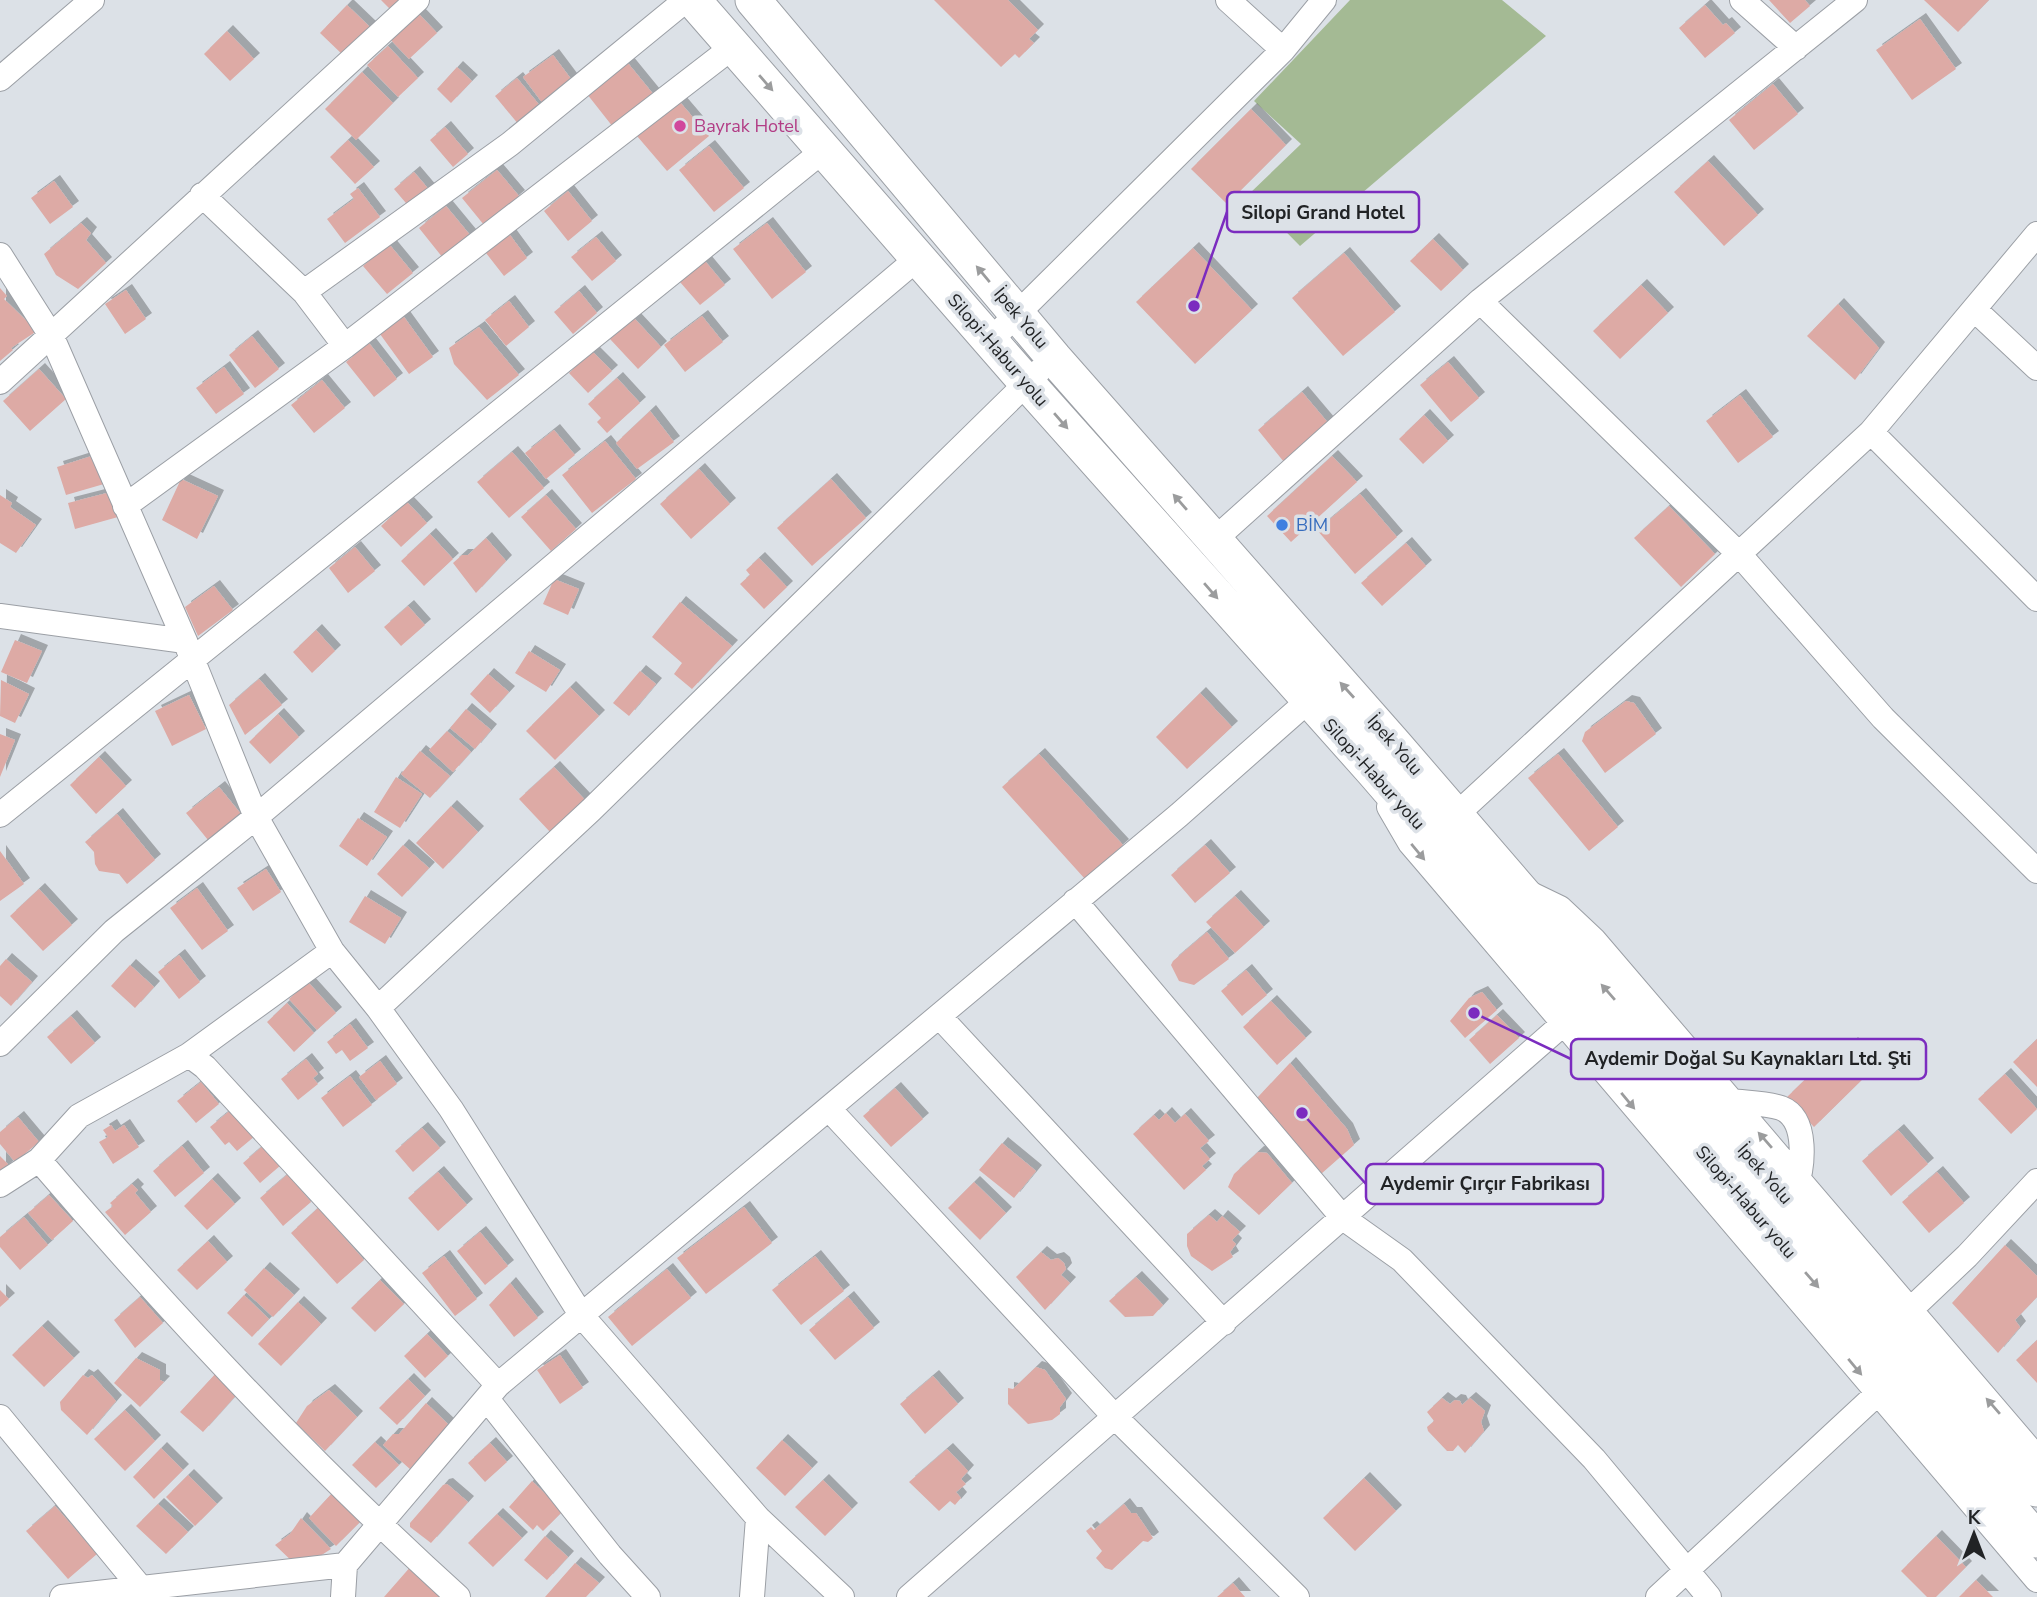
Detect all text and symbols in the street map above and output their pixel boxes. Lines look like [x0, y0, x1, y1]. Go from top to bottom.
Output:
one-way arrow [758, 74, 774, 92]
place label: Bayrak Hotel [694, 114, 800, 138]
marker: Bayrak Hotel [672, 118, 688, 134]
callout: Silopi Grand Hotel [1227, 192, 1419, 232]
text: Silopi Grand Hotel [1241, 200, 1405, 226]
one-way arrow [976, 265, 991, 283]
street label: İpek Yolu [988, 282, 1054, 354]
street label: Silopi-Habur yolu [942, 288, 1054, 412]
one-way arrow [1053, 412, 1069, 430]
one-way arrow [1172, 493, 1188, 511]
place label: BİM [1296, 513, 1328, 537]
marker: BİM [1274, 517, 1290, 533]
one-way arrow [1203, 583, 1219, 600]
one-way arrow [1340, 682, 1355, 699]
street label: İpek Yolu [1362, 710, 1428, 780]
street label: Silopi-Habur yolu [1317, 713, 1431, 835]
one-way arrow [1410, 843, 1426, 861]
one-way arrow [1600, 983, 1616, 1001]
callout: Aydemir Doğal Su Kaynakları Ltd. Şti [1571, 1039, 1926, 1079]
text: Aydemir Doğal Su Kaynakları Ltd. Şti [1585, 1046, 1911, 1072]
one-way arrow [1620, 1092, 1635, 1109]
one-way arrow [1757, 1131, 1773, 1149]
street label: İpek Yolu [1732, 1139, 1798, 1209]
street label: Silopi-Habur yolu [1690, 1140, 1802, 1264]
callout: Aydemir Çırçır Fabrikası [1366, 1164, 1603, 1204]
text: Aydemir Çırçır Fabrikası [1380, 1171, 1590, 1197]
one-way arrow [1804, 1271, 1819, 1288]
one-way arrow [1847, 1358, 1862, 1376]
one-way arrow [1985, 1397, 2001, 1415]
north arrow [1939, 1499, 2009, 1569]
text: K [1968, 1505, 1982, 1531]

